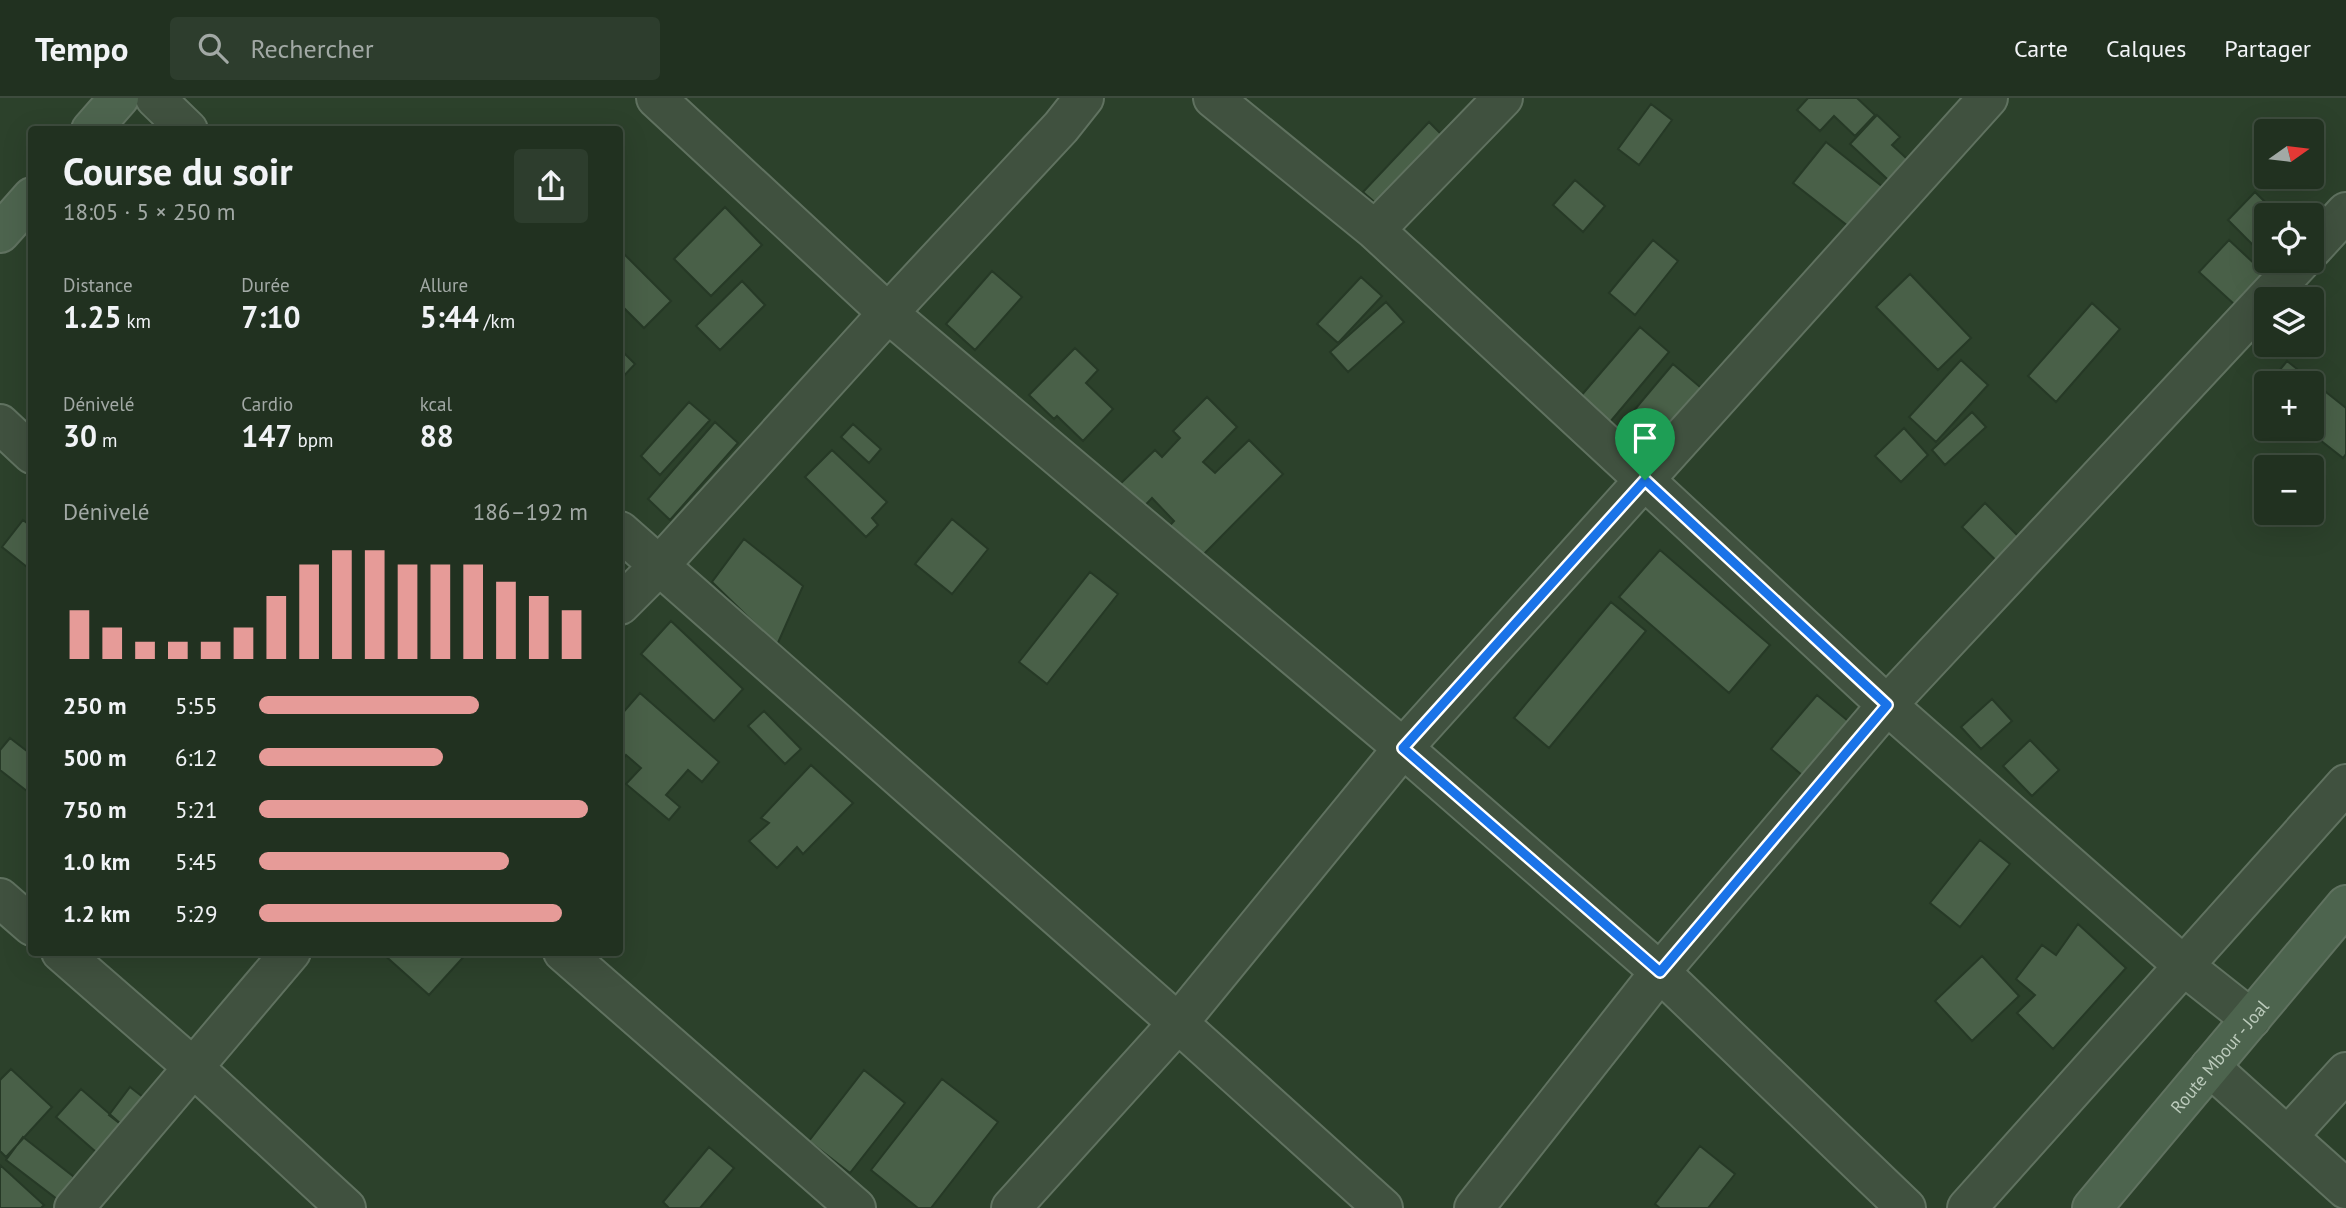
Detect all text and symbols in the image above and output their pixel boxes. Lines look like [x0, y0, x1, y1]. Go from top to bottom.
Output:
search box [170, 17, 660, 80]
text: Tempo [35, 27, 128, 70]
icon: search [194, 29, 232, 67]
text: Rechercher [250, 32, 374, 65]
text: Carte [2014, 33, 2068, 64]
text: Calques [2106, 33, 2186, 64]
text: Partager [2224, 33, 2311, 64]
north arrow [2254, 119, 2324, 189]
map controls [2254, 119, 2324, 525]
text: Course du soir [63, 146, 293, 195]
button: share [514, 149, 588, 223]
text: 18:05 · 5 × 250 m [63, 197, 235, 226]
button: locate [2254, 203, 2324, 273]
text: Distance [63, 273, 133, 297]
text: Durée [241, 273, 290, 297]
text: Allure [420, 273, 468, 297]
button: layers [2254, 287, 2324, 357]
text: 1.25 [63, 297, 121, 336]
text: 7:10 [241, 297, 300, 336]
text: 5:44 [420, 297, 479, 336]
text: km [121, 309, 151, 333]
text: /km [479, 309, 515, 333]
button: + [2254, 371, 2324, 441]
text: Dénivelé [63, 392, 134, 416]
text: Cardio [241, 392, 293, 416]
text: kcal [420, 392, 452, 416]
pin [1615, 408, 1675, 480]
text: 30 [63, 416, 97, 455]
text: 147 [241, 416, 292, 455]
text: 88 [420, 416, 454, 455]
icon: arrive [1626, 419, 1664, 457]
text: m [97, 428, 118, 452]
text: bpm [292, 428, 333, 452]
button: − [2254, 455, 2324, 525]
text: Dénivelé [63, 497, 149, 526]
text: 186–192 m [473, 497, 588, 526]
text: 250 m [63, 691, 126, 720]
text: 5:55 [175, 691, 218, 720]
text: 500 m [63, 743, 126, 772]
text: 6:12 [175, 743, 218, 772]
text: 750 m [63, 795, 126, 824]
text: 5:21 [175, 795, 218, 824]
text: 1.0 km [63, 847, 130, 876]
text: 5:45 [175, 847, 218, 876]
text: 1.2 km [63, 899, 130, 928]
text: 5:29 [175, 899, 218, 928]
street label: Route Mbour - Joal [2165, 994, 2274, 1118]

